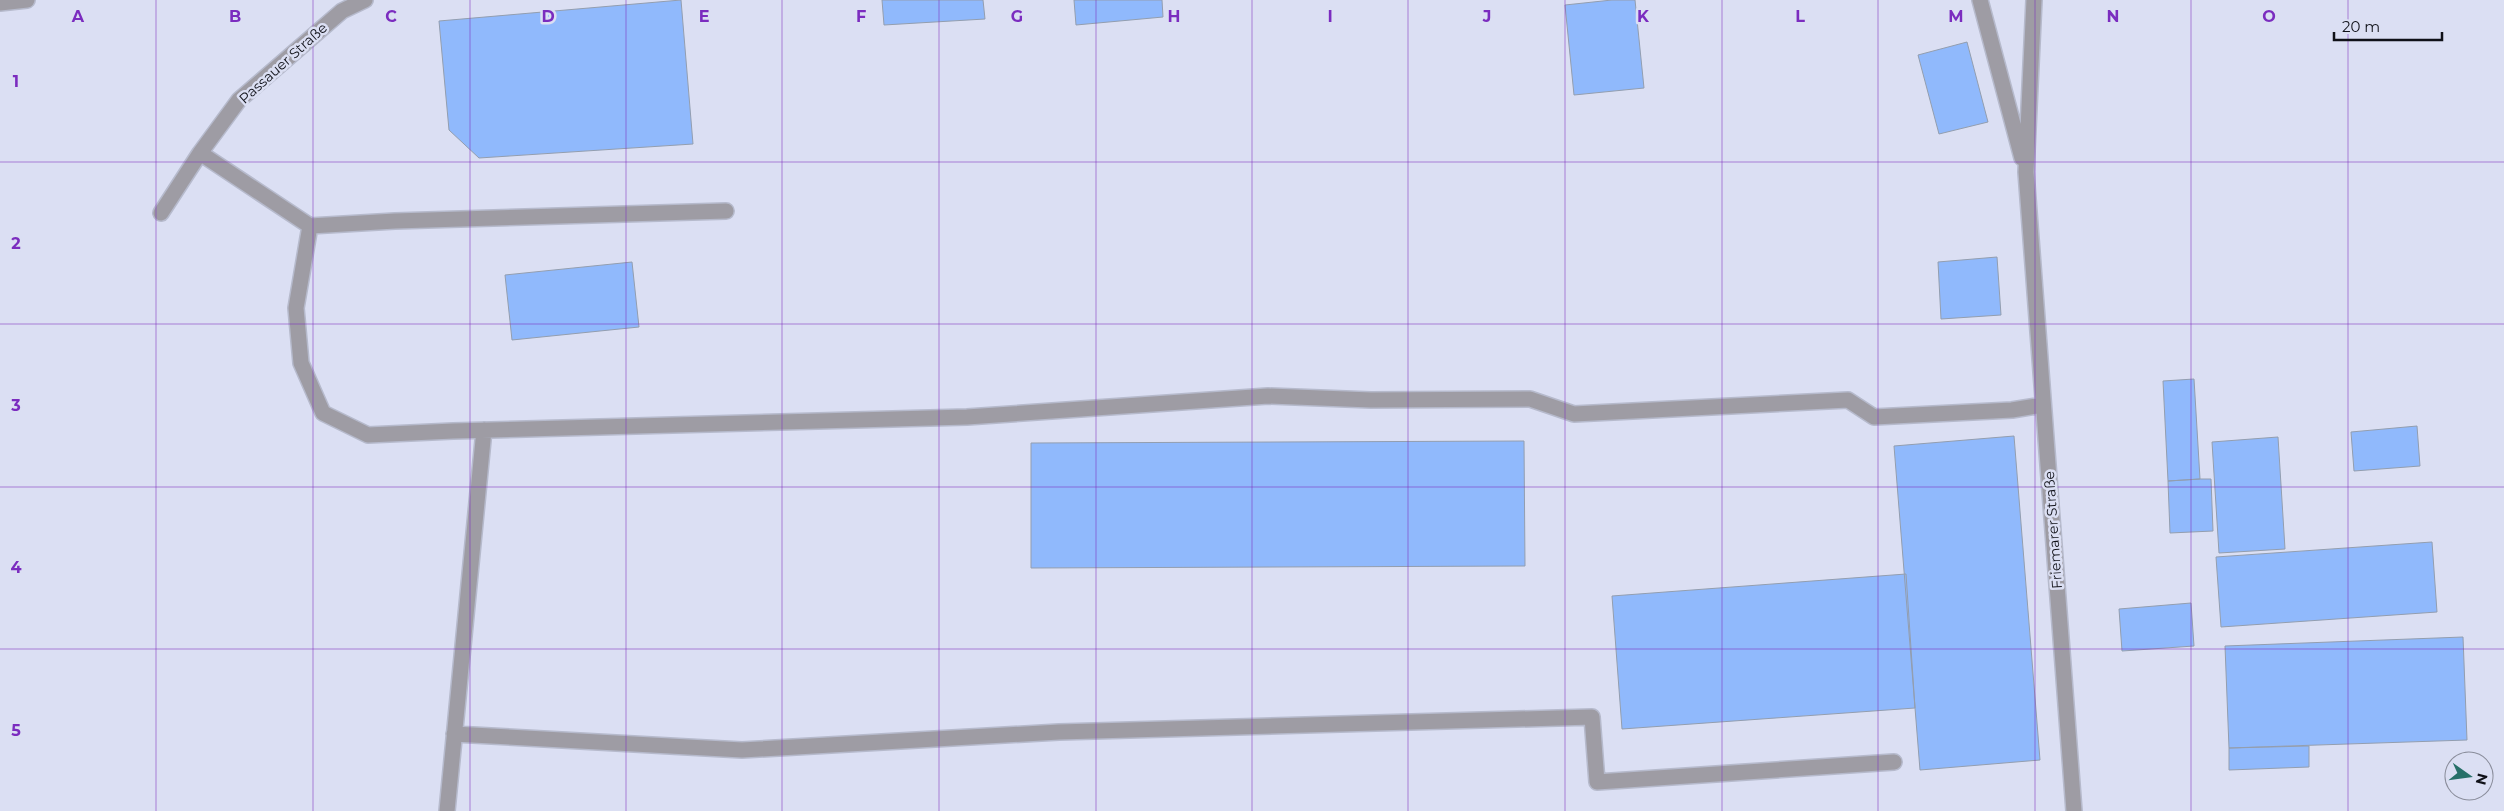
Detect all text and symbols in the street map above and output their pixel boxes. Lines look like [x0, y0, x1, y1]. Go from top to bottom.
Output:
text: A [71, 7, 85, 26]
text: B [229, 7, 241, 26]
text: C [385, 7, 397, 26]
text: D [541, 7, 555, 26]
text: E [699, 7, 709, 26]
text: F [856, 7, 866, 26]
text: G [1011, 7, 1023, 26]
text: H [1168, 7, 1180, 26]
text: I [1327, 7, 1333, 26]
text: J [1482, 7, 1491, 26]
text: K [1637, 7, 1650, 26]
text: L [1795, 7, 1805, 26]
text: M [1948, 7, 1964, 26]
text: N [2107, 7, 2119, 26]
text: O [2262, 7, 2276, 26]
scale bar [2334, 10, 2442, 42]
text: 20 m [2342, 17, 2380, 36]
street label: Passauer Straße [235, 19, 331, 107]
text: 1 [13, 72, 19, 91]
text: 2 [11, 234, 21, 253]
text: 3 [10, 396, 21, 415]
street label: Friemarer Straße [2040, 470, 2066, 590]
text: 4 [10, 558, 22, 577]
text: 5 [11, 721, 21, 740]
north arrow [2444, 751, 2494, 801]
text: N [2472, 771, 2492, 787]

